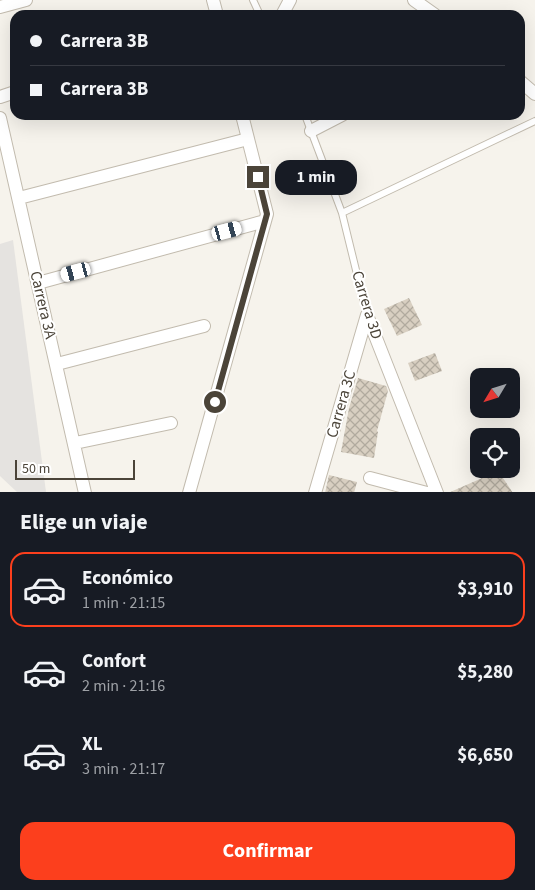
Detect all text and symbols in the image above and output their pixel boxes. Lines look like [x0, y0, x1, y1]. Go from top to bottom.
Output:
text: Carrera 3B [60, 28, 148, 55]
text: Carrera 3B [60, 76, 148, 103]
callout: 1 min [276, 160, 358, 194]
route end [247, 166, 269, 188]
text: 1 min [297, 166, 335, 188]
car [210, 220, 243, 242]
car [59, 261, 92, 283]
street label: Carrera 3D [346, 268, 388, 342]
street label: Carrera 3A [25, 269, 62, 341]
street label: Carrera 3C [321, 368, 361, 440]
north arrow [470, 368, 520, 418]
map controls [470, 368, 520, 478]
route start [204, 391, 226, 413]
button: locate [470, 428, 520, 478]
scale bar [15, 458, 135, 481]
text: 50 m [22, 459, 50, 479]
text: Elige un viaje [20, 506, 148, 538]
text: Económico [82, 565, 173, 592]
icon: car [22, 567, 67, 612]
text: $3,910 [457, 576, 513, 603]
text: 1 min · 21:15 [82, 592, 165, 614]
text: Confort [82, 648, 146, 675]
icon: car [22, 650, 67, 695]
text: $5,280 [457, 659, 513, 686]
text: 2 min · 21:16 [82, 675, 165, 697]
text: XL [82, 731, 103, 758]
icon: car [22, 733, 67, 778]
text: $6,650 [457, 742, 513, 769]
text: 3 min · 21:17 [82, 758, 165, 780]
button: Confirmar [20, 822, 515, 880]

